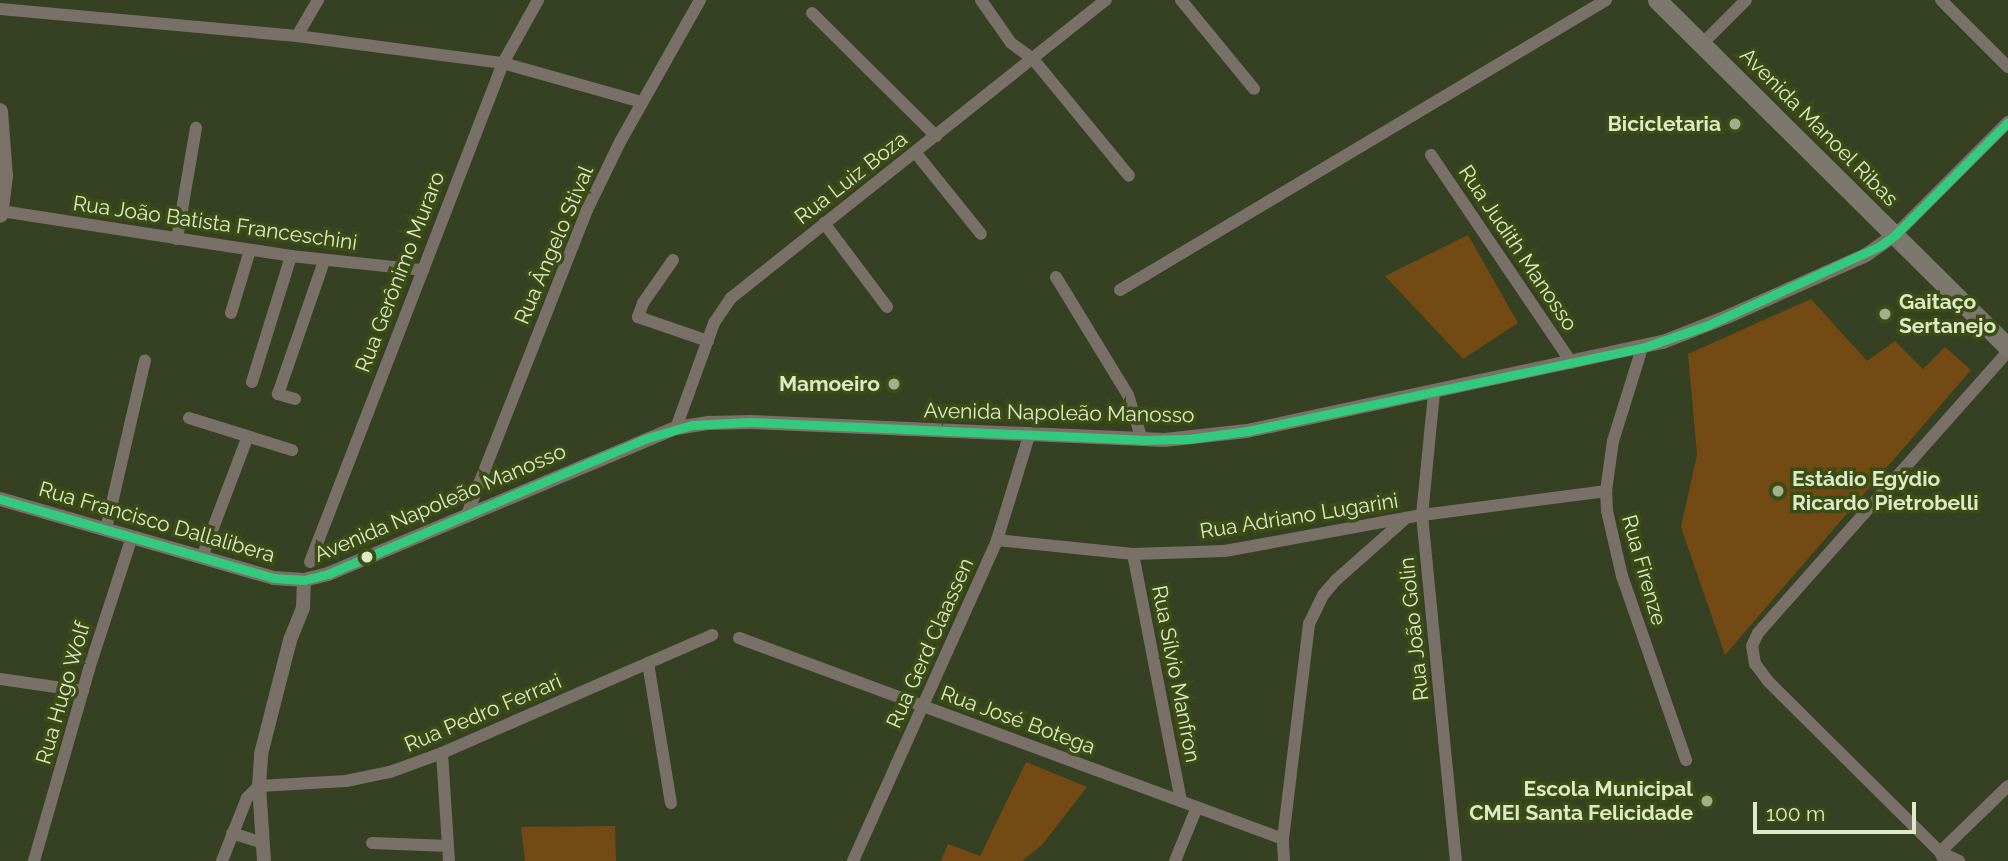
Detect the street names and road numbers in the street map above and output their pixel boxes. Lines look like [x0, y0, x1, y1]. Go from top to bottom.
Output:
street label: Avenida Manoel Ribas [1734, 42, 1904, 212]
street label: Rua Luiz Boza [790, 126, 912, 230]
street label: Rua Judith Manosso [1453, 160, 1583, 336]
street label: Rua Ângelo Stival [509, 162, 599, 328]
street label: Rua Gerônimo Muraro [350, 168, 450, 376]
street label: Rua João Batista Franceschini [71, 191, 359, 255]
street label: Avenida Napoleão Manosso [923, 398, 1195, 428]
street label: Avenida Napoleão Manosso [310, 438, 570, 568]
street label: Rua Francisco Dallalibera [36, 476, 278, 568]
street label: Rua Adriano Lugarini [1198, 488, 1400, 544]
street label: Rua Firenze [1616, 512, 1672, 628]
street label: Rua Gerd Claassen [881, 554, 979, 732]
street label: Rua João Golin [1394, 556, 1434, 702]
street label: Rua Sílvio Manfron [1146, 583, 1206, 765]
street label: Rua Hugo Wolf [31, 619, 95, 767]
street label: Rua Pedro Ferrari [401, 669, 565, 757]
street label: Rua José Botega [937, 680, 1099, 760]

